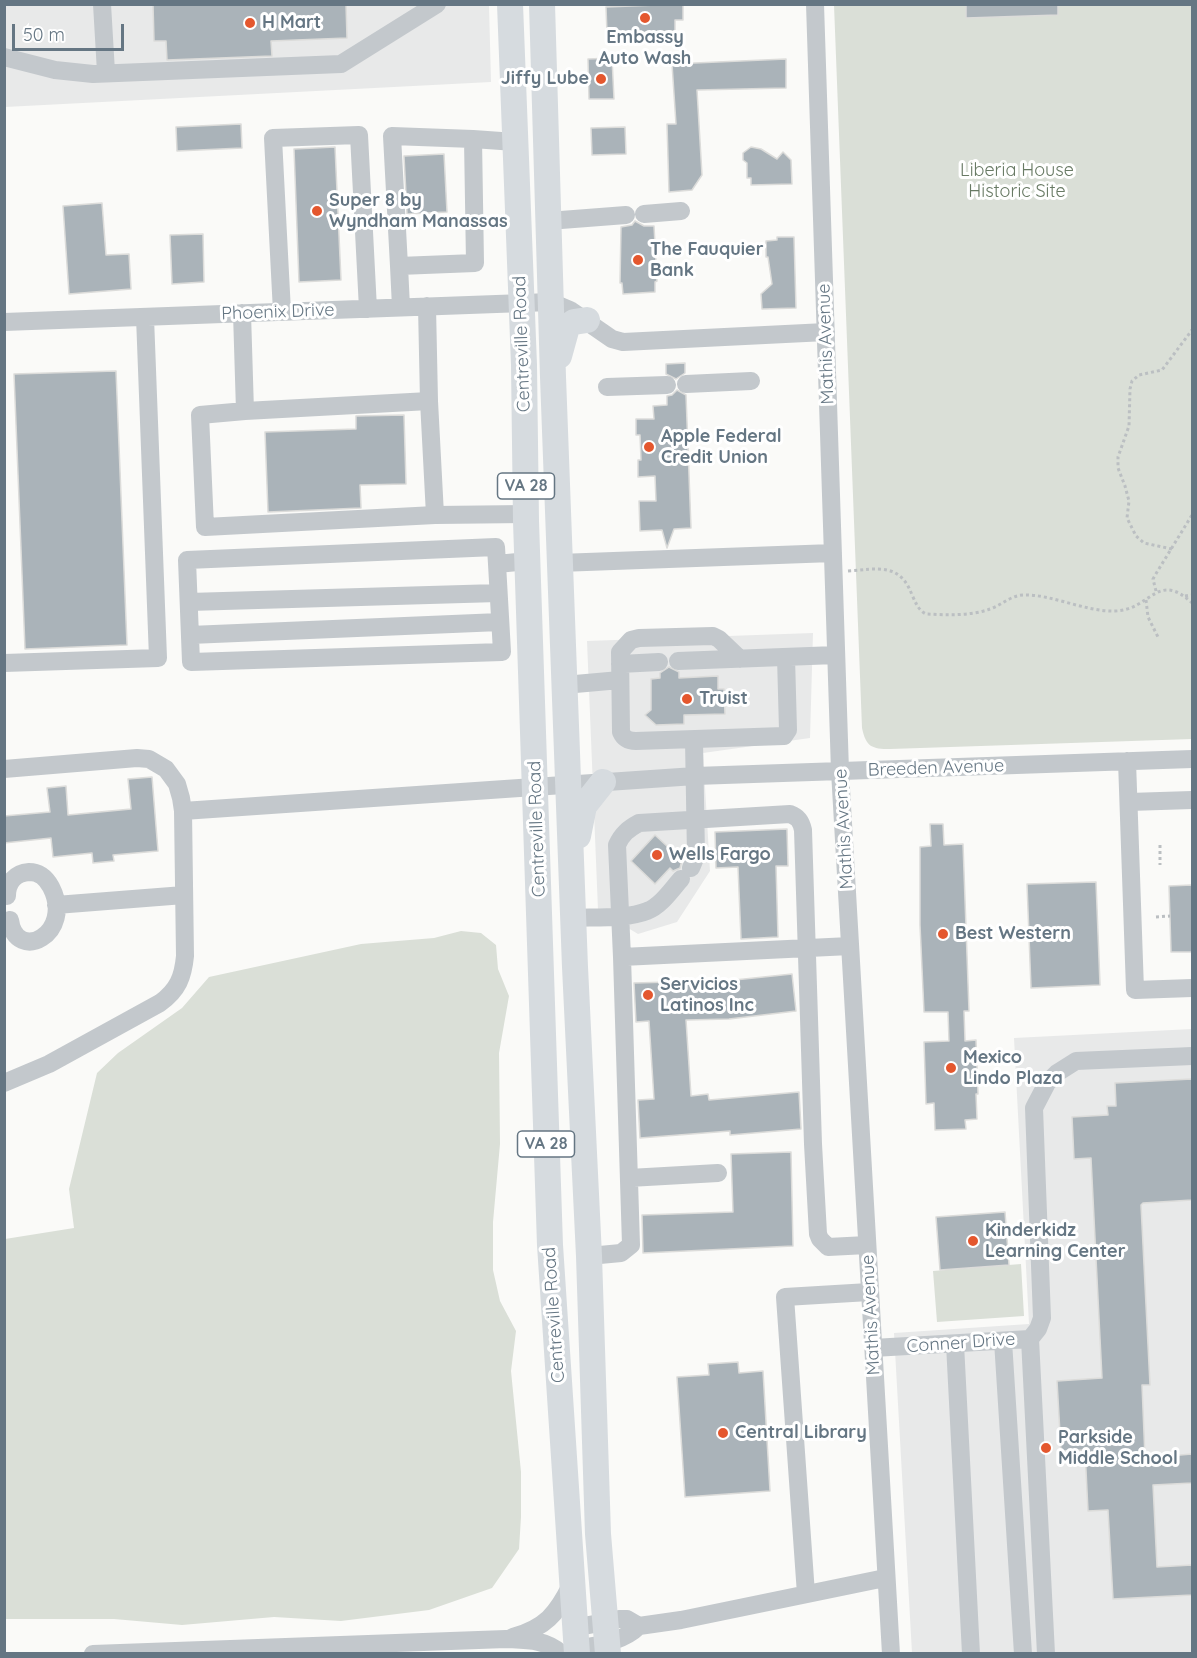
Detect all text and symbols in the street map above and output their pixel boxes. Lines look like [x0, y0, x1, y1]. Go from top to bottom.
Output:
marker: Embassy Auto Wash [638, 11, 652, 25]
scale bar [15, 12, 128, 50]
place label: H Mart [262, 12, 321, 34]
marker: H Mart [243, 16, 257, 30]
text: 50 m [23, 23, 65, 46]
place label: Embassy Auto Wash [599, 27, 691, 70]
place label: Jiffy Lube [501, 68, 589, 90]
marker: Jiffy Lube [594, 72, 608, 86]
park label: Liberia House Historic Site [960, 160, 1074, 202]
place label: Super 8 by Wyndham Manassas [329, 190, 508, 232]
marker: Super 8 by Wyndham Manassas [310, 204, 324, 218]
place label: The Fauquier Bank [650, 239, 763, 282]
marker: The Fauquier Bank [631, 253, 645, 267]
street label: Centreville Road [509, 276, 535, 412]
street label: Mathis Avenue [813, 283, 839, 405]
street label: Phoenix Drive [221, 299, 335, 325]
place label: Apple Federal Credit Union [661, 426, 782, 468]
marker: Apple Federal Credit Union [642, 440, 656, 454]
road number: VA 28 [498, 473, 554, 499]
place label: Truist [699, 688, 748, 710]
marker: Truist [680, 692, 694, 706]
street label: Breeden Avenue [867, 755, 1005, 781]
street label: Centreville Road [524, 761, 550, 897]
street label: Mathis Avenue [830, 768, 858, 890]
place label: Wells Fargo [669, 844, 771, 866]
marker: Wells Fargo [650, 848, 664, 862]
place label: Best Western [955, 923, 1071, 945]
marker: Best Western [936, 927, 950, 941]
place label: Servicios Latinos Inc [660, 974, 754, 1016]
marker: Servicios Latinos Inc [641, 988, 655, 1002]
place label: Mexico Lindo Plaza [963, 1047, 1063, 1090]
marker: Mexico Lindo Plaza [944, 1061, 958, 1075]
road number: VA 28 [518, 1131, 574, 1157]
place label: Kinderkidz Learning Center [985, 1220, 1125, 1262]
marker: Kinderkidz Learning Center [966, 1234, 980, 1248]
street label: Centreville Road [538, 1246, 570, 1384]
street label: Mathis Avenue [857, 1254, 885, 1376]
street label: Conner Drive [906, 1328, 1016, 1358]
place label: Central Library [735, 1422, 867, 1444]
marker: Central Library [716, 1426, 730, 1440]
place label: Parkside Middle School [1058, 1427, 1178, 1470]
marker: Parkside Middle School [1039, 1441, 1053, 1455]

